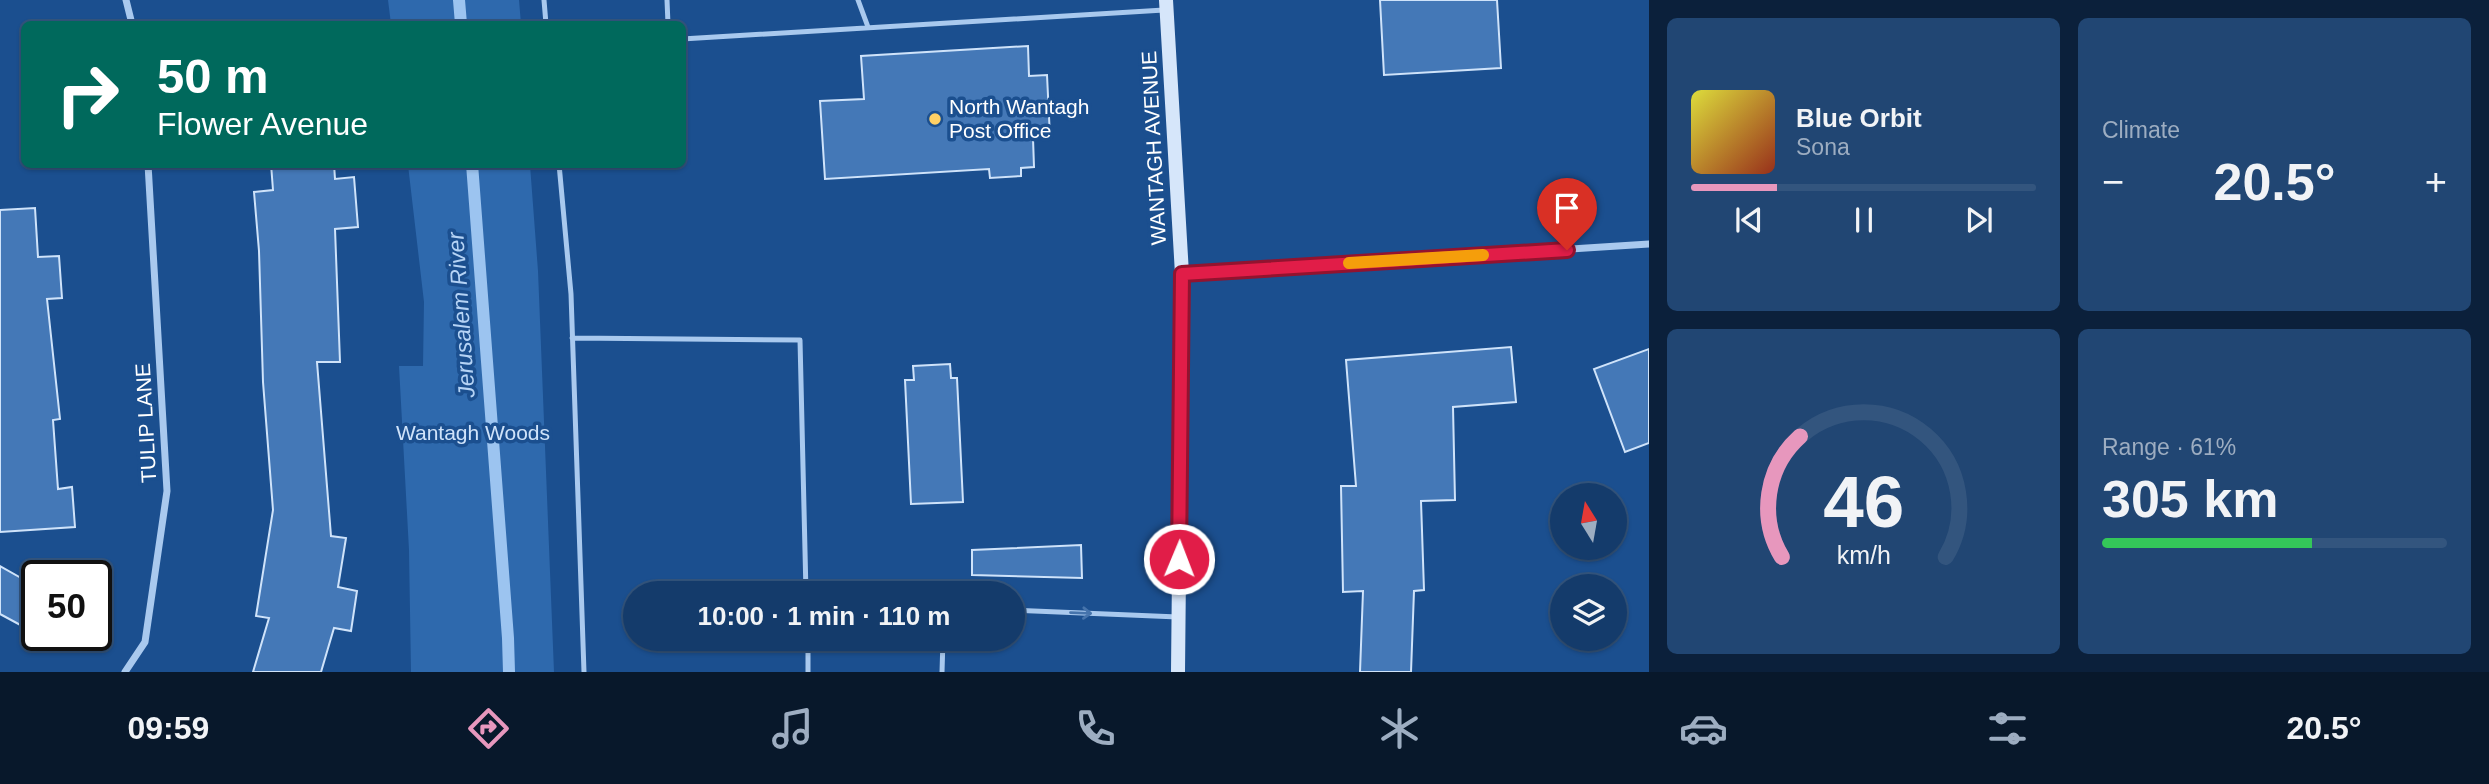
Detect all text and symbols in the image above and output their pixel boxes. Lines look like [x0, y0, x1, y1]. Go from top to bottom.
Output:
icon: right [42, 49, 133, 140]
text: 50 m [157, 49, 269, 103]
street label: WANTAGH AVENUE [1137, 50, 1170, 246]
place label: North Wantagh Post Office [949, 95, 1089, 142]
text: Blue Orbit [1796, 103, 1922, 133]
text: Flower Avenue [157, 106, 368, 142]
marker: North Wantagh Post Office [927, 111, 943, 127]
text: Climate [2102, 117, 2180, 143]
text: Sona [1796, 134, 1850, 160]
text: 20.5° [2213, 153, 2336, 211]
text: − [2102, 161, 2124, 203]
text: + [2425, 161, 2447, 203]
pin [1537, 178, 1597, 250]
icon: arrive [1548, 189, 1586, 227]
icon: previous [1730, 201, 1768, 239]
icon: pause [1845, 201, 1883, 239]
icon: next [1960, 201, 1998, 239]
water label: Jerusalem River [442, 230, 480, 400]
street label: TULIP LANE [131, 363, 160, 483]
park label: Wantagh Woods [396, 421, 550, 444]
text: Range · 61% [2102, 434, 2236, 460]
text: 46 [1823, 462, 1904, 543]
text: 305 km [2102, 470, 2278, 528]
north arrow [1550, 483, 1628, 560]
map controls [1550, 483, 1627, 651]
position arrow [1142, 522, 1216, 596]
text: km/h [1836, 541, 1891, 569]
speed limit sign: 50 [21, 560, 112, 651]
button: layers [1550, 574, 1627, 651]
text: 10:00 · 1 min · 110 m [698, 601, 950, 631]
one-way arrow [1070, 606, 1093, 619]
icon: directions [464, 704, 513, 753]
icon: music [768, 704, 817, 753]
icon: phone [1071, 704, 1120, 753]
icon: climate [1375, 704, 1424, 753]
icon: car [1679, 704, 1728, 753]
icon: filters [1983, 704, 2032, 753]
text: 09:59 [127, 710, 209, 746]
text: 20.5° [2286, 710, 2362, 746]

